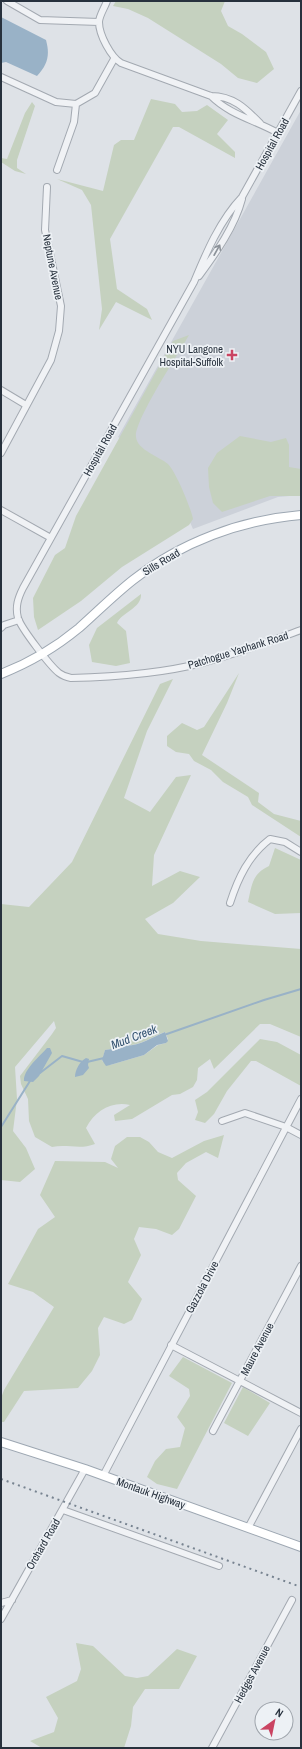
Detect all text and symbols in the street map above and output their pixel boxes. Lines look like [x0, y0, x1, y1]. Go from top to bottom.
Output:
street label: Hospital Road [252, 116, 292, 172]
street label: Neptune Avenue [40, 233, 66, 301]
one-way arrow [213, 244, 221, 256]
place label: NYU Langone Hospital-Suffolk [159, 342, 223, 369]
marker: NYU Langone Hospital-Suffolk [226, 349, 238, 361]
street label: Hospital Road [80, 422, 120, 478]
street label: Sills Road [140, 545, 182, 579]
street label: Patchogue Yaphank Road [186, 628, 290, 672]
water label: Mud Creek [109, 1021, 160, 1053]
street label: Gazzola Drive [182, 1258, 222, 1316]
street label: Maure Avenue [237, 1320, 277, 1378]
street label: Montauk Highway [115, 1474, 188, 1512]
street label: Orchard Road [23, 1516, 63, 1572]
street label: Hedges Avenue [231, 1643, 273, 1705]
north arrow [254, 1701, 294, 1741]
text: N [273, 1705, 286, 1720]

